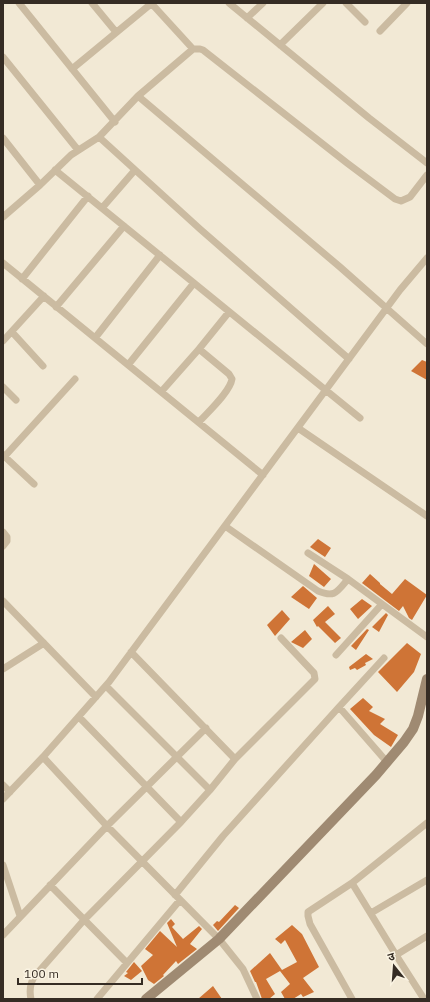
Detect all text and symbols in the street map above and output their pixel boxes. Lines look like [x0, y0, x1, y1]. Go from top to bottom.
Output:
north arrow [374, 946, 414, 986]
text: उ [386, 949, 397, 964]
scale bar [18, 960, 142, 986]
text: 100 m [24, 966, 59, 981]

